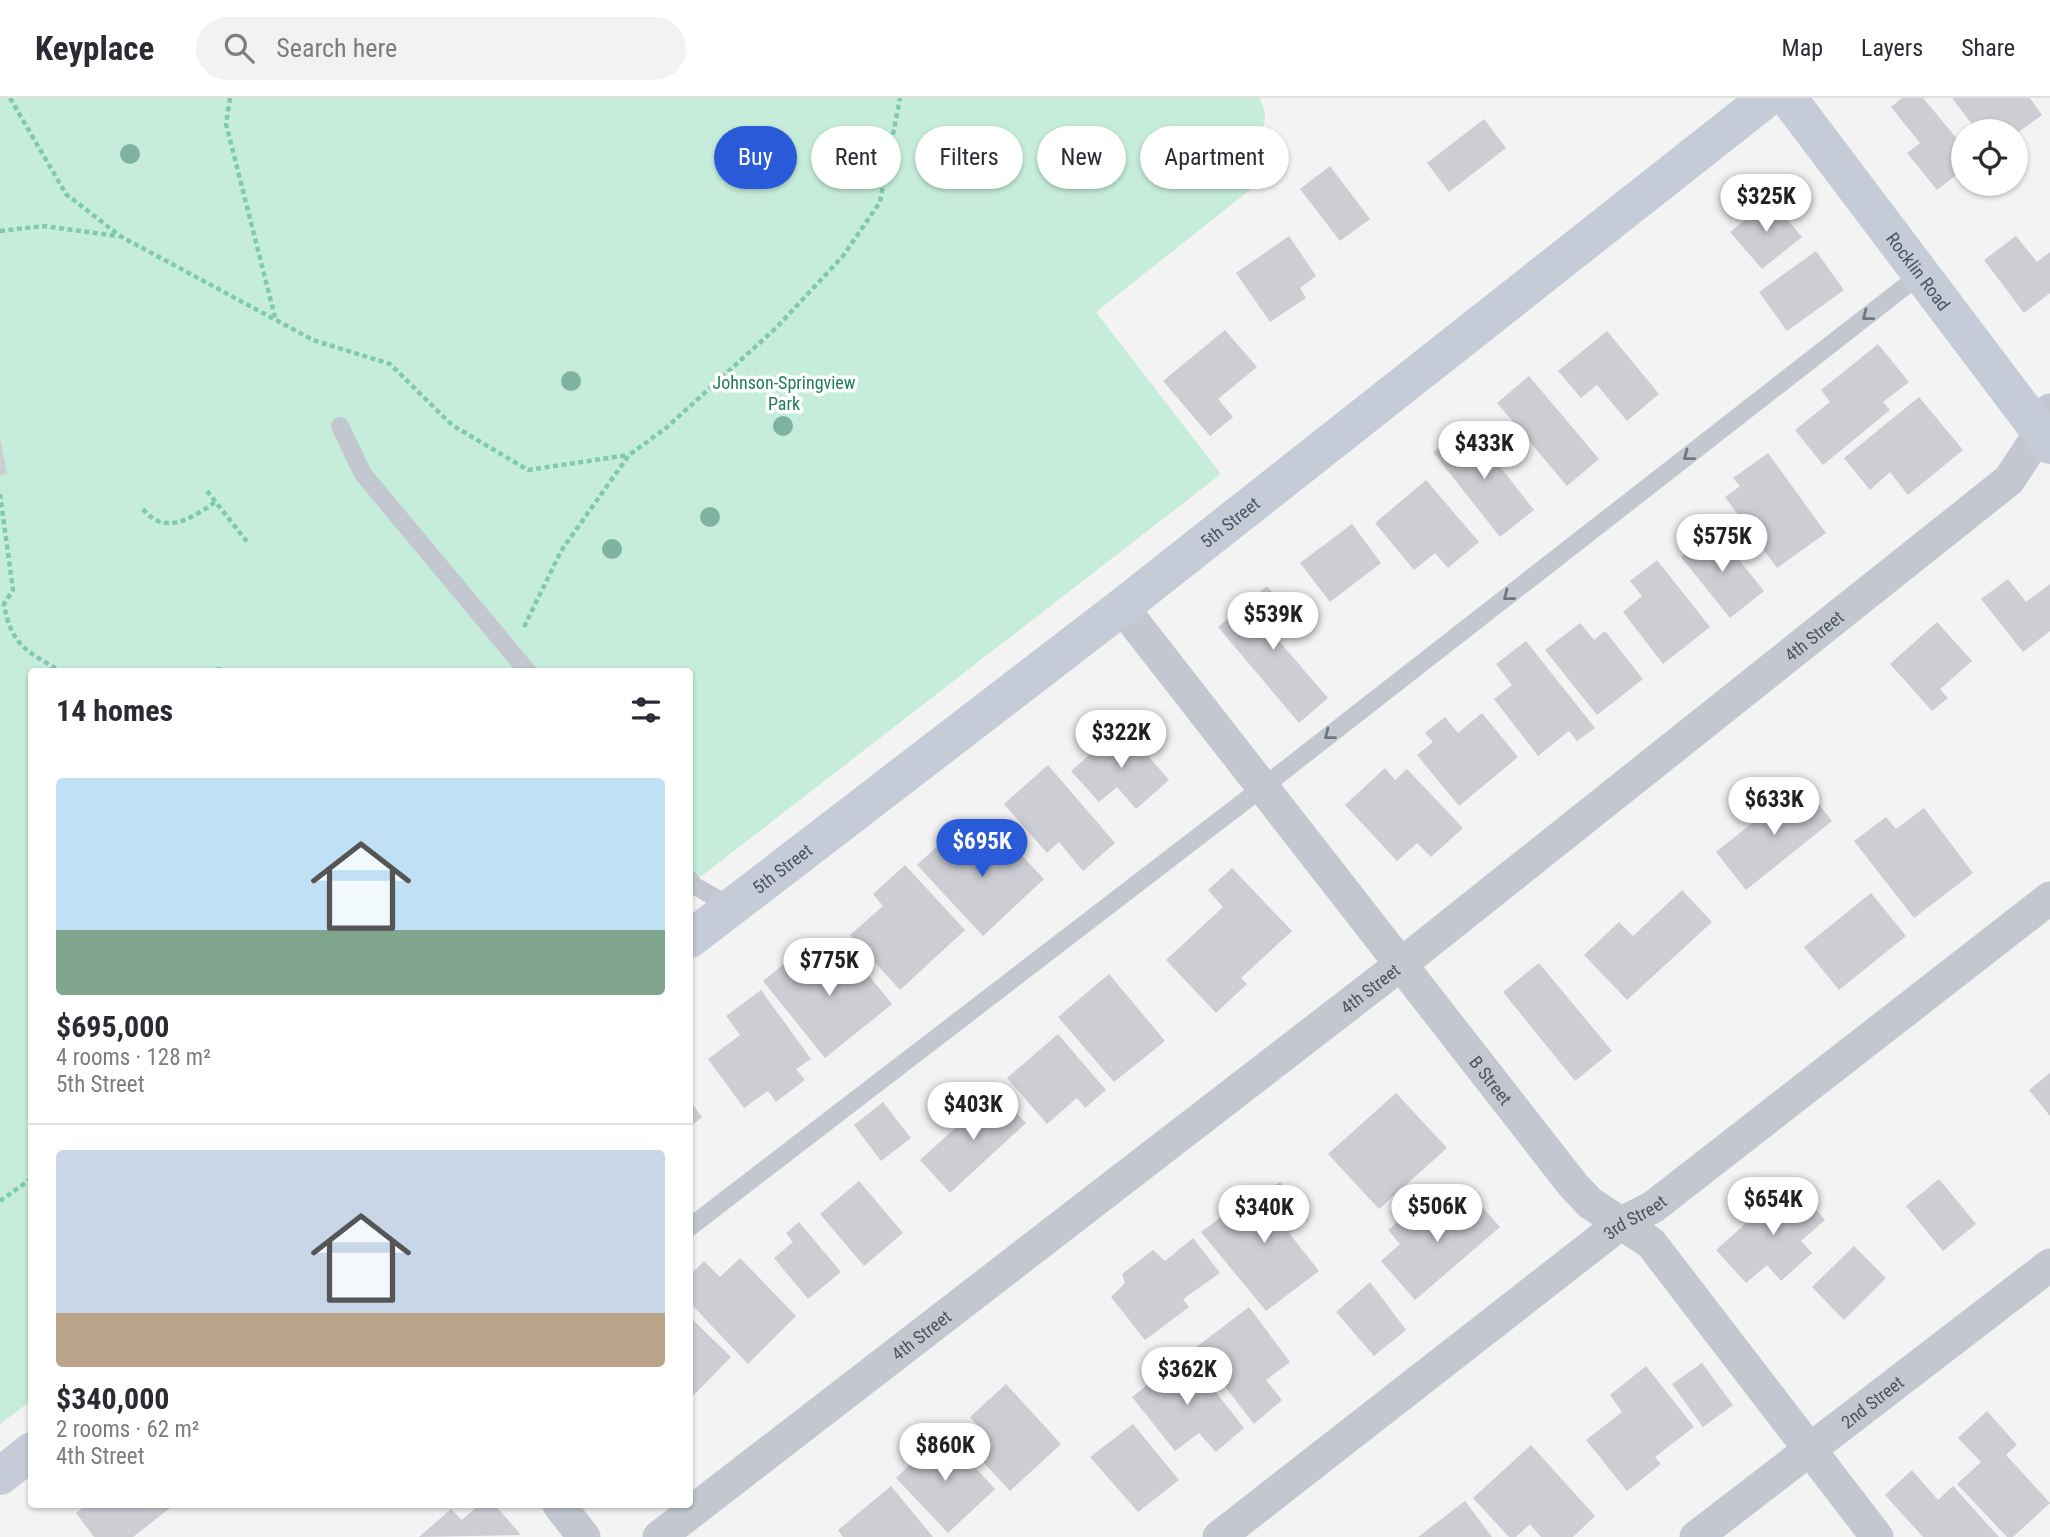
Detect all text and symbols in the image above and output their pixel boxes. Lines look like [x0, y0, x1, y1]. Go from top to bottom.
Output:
search box [196, 17, 686, 80]
text: Keyplace [35, 29, 154, 68]
icon: search [220, 29, 258, 67]
text: Search here [276, 33, 397, 63]
text: Map [1782, 34, 1823, 62]
text: Layers [1861, 34, 1923, 62]
text: Share [1961, 34, 2015, 62]
map controls [1951, 119, 2028, 196]
button: locate [1951, 119, 2028, 196]
chip: Buy [714, 126, 797, 189]
chip: Rent [811, 126, 901, 189]
chip: Filters [915, 126, 1023, 189]
chip: New [1037, 126, 1126, 189]
chip: Apartment [1140, 126, 1289, 189]
pin: $325K [1717, 174, 1815, 234]
text: $325K [1736, 183, 1796, 210]
street label: Rocklin Road [1883, 228, 1955, 314]
one-way arrow [1862, 307, 1875, 320]
park label: Johnson-Springview Park [713, 372, 856, 414]
pin: $433K [1435, 422, 1533, 481]
text: $433K [1454, 430, 1514, 457]
one-way arrow [1683, 447, 1695, 460]
street label: 5th Street [1196, 492, 1263, 552]
pin: $575K [1673, 514, 1771, 574]
text: $575K [1692, 523, 1752, 550]
one-way arrow [1504, 587, 1516, 600]
pin: $539K [1224, 592, 1322, 652]
text: $539K [1243, 601, 1303, 628]
street label: 4th Street [1780, 606, 1847, 665]
icon: filters [627, 691, 665, 729]
text: 14 homes [56, 693, 173, 728]
pin: $322K [1072, 710, 1170, 770]
text: $322K [1091, 719, 1151, 746]
one-way arrow [1324, 727, 1336, 740]
pin: $633K [1725, 778, 1823, 837]
text: $633K [1744, 786, 1804, 813]
pin: $695K [933, 820, 1031, 879]
icon: home [298, 823, 424, 949]
text: $695K [952, 828, 1012, 855]
street label: 5th Street [748, 839, 816, 898]
pin: $775K [780, 939, 878, 998]
text: $775K [799, 947, 859, 974]
street label: 4th Street [1336, 959, 1404, 1018]
text: $695,000 [56, 1009, 169, 1044]
text: 4 rooms · 128 m² [56, 1044, 211, 1071]
street label: B Street [1466, 1051, 1517, 1109]
text: 5th Street [56, 1071, 144, 1098]
pin: $403K [924, 1082, 1022, 1142]
text: $403K [943, 1091, 1003, 1118]
pin: $654K [1724, 1178, 1822, 1237]
pin: $506K [1388, 1184, 1486, 1244]
pin: $340K [1215, 1186, 1313, 1245]
text: $654K [1743, 1186, 1803, 1213]
street label: 3rd Street [1599, 1190, 1670, 1244]
text: $506K [1407, 1193, 1467, 1220]
text: $340K [1234, 1194, 1294, 1221]
icon: home [298, 1195, 424, 1321]
street label: 4th Street [887, 1305, 955, 1364]
pin: $362K [1138, 1348, 1236, 1407]
text: $362K [1157, 1356, 1217, 1383]
street label: 2nd Street [1837, 1371, 1907, 1432]
text: $340,000 [56, 1381, 169, 1416]
text: 2 rooms · 62 m² [56, 1416, 199, 1443]
pin: $860K [896, 1424, 994, 1483]
text: $860K [915, 1432, 975, 1459]
text: 4th Street [56, 1443, 144, 1470]

